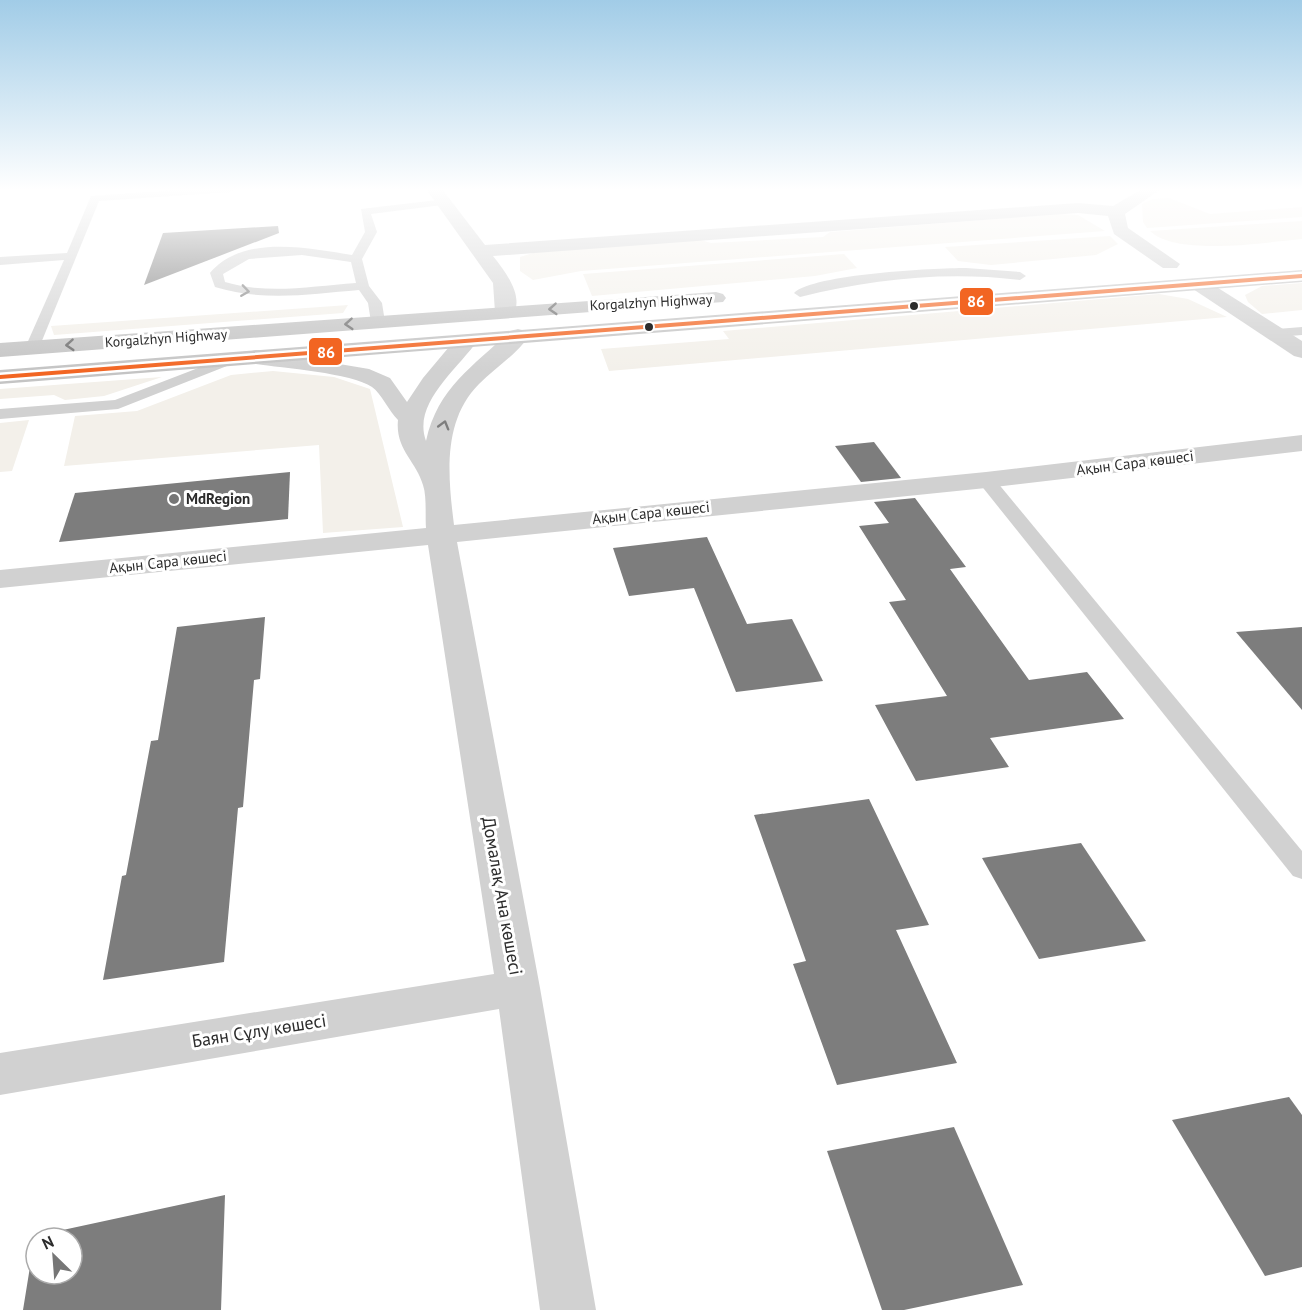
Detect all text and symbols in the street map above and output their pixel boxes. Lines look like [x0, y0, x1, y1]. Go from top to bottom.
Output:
one-way arrow [241, 285, 250, 297]
line badge: 86 [959, 287, 994, 316]
street label: Korgalzhyn Highway [589, 290, 713, 314]
text: 86 [967, 291, 985, 311]
unlabelled marker [908, 300, 920, 312]
one-way arrow [548, 302, 557, 315]
one-way arrow [344, 317, 353, 330]
unlabelled marker [643, 321, 655, 333]
street label: Korgalzhyn Highway [104, 325, 228, 351]
line badge: 86 [308, 337, 343, 366]
one-way arrow [66, 338, 75, 351]
text: 86 [317, 342, 335, 362]
one-way arrow [437, 420, 449, 431]
street label: Ақын Сара көшесі [1075, 446, 1195, 479]
place label: MdRegion [186, 489, 250, 508]
marker: MdRegion [167, 492, 181, 506]
street label: Ақын Сара көшесі [591, 497, 711, 528]
street label: Ақын Сара көшесі [108, 546, 228, 577]
street label: Домалақ Ана көшесі [477, 815, 528, 977]
street label: Баян Сұлу көшесі [190, 1009, 328, 1052]
north arrow [24, 1226, 84, 1286]
text: N [39, 1231, 57, 1254]

